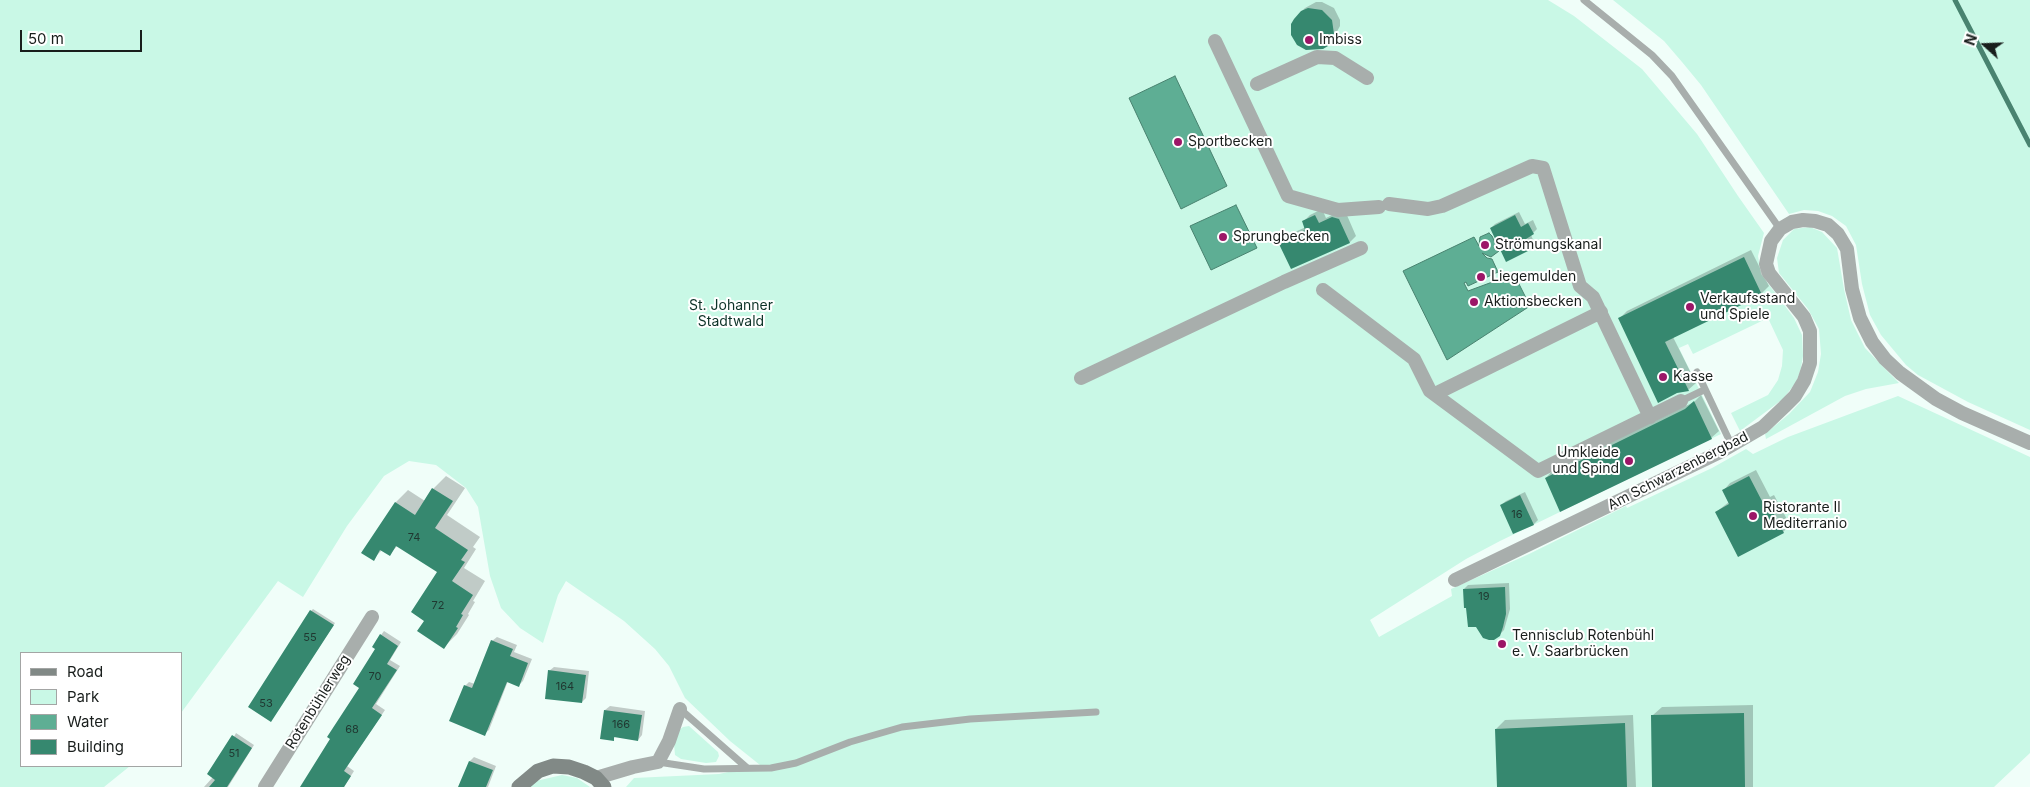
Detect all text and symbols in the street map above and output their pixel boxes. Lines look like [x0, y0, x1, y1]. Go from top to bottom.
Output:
scale bar [22, 20, 145, 52]
north arrow [1960, 20, 2010, 70]
text: 50 m [28, 29, 64, 48]
place label: Imbiss [1319, 32, 1362, 48]
text: N [1961, 32, 1980, 48]
marker: Imbiss [1303, 34, 1315, 46]
place label: Sportbecken [1188, 134, 1273, 150]
marker: Sportbecken [1172, 136, 1184, 148]
place label: Sprungbecken [1233, 229, 1329, 245]
marker: Sprungbecken [1217, 231, 1229, 243]
place label: Strömungskanal [1495, 237, 1602, 253]
marker: Strömungskanal [1479, 239, 1491, 251]
place label: Liegemulden [1491, 269, 1576, 285]
marker: Liegemulden [1475, 271, 1487, 283]
place label: Verkaufsstand und Spiele [1700, 291, 1795, 324]
place label: Aktionsbecken [1484, 294, 1582, 310]
marker: Aktionsbecken [1468, 296, 1480, 308]
park label: St. Johanner Stadtwald [689, 298, 773, 331]
marker: Verkaufsstand und Spiele [1684, 301, 1696, 313]
place label: Kasse [1673, 369, 1713, 385]
marker: Kasse [1657, 371, 1669, 383]
street label: Am Schwarzenbergbad [1605, 428, 1751, 514]
place label: Umkleide und Spind [1552, 445, 1619, 478]
marker: Umkleide und Spind [1623, 455, 1635, 467]
place label: Ristorante Il Mediterranio [1763, 500, 1847, 532]
house number: 16 [1511, 508, 1523, 522]
marker: Ristorante Il Mediterranio [1747, 510, 1759, 522]
house number: 74 [408, 531, 420, 545]
house number: 19 [1478, 590, 1490, 604]
house number: 72 [432, 599, 444, 613]
place label: Tennisclub Rotenbühl e. V. Saarbrücken [1512, 628, 1654, 660]
house number: 55 [303, 631, 317, 645]
marker: Tennisclub Rotenbühl e. V. Saarbrücken [1496, 638, 1508, 650]
legend [20, 652, 182, 767]
street label: Rotenbühlerweg [282, 652, 354, 752]
text: Road [67, 662, 103, 681]
house number: 70 [369, 670, 381, 684]
house number: 164 [556, 680, 574, 694]
text: Park [67, 687, 99, 706]
house number: 53 [259, 697, 273, 711]
text: Water [67, 712, 109, 731]
house number: 166 [612, 718, 630, 732]
house number: 68 [345, 723, 359, 737]
text: Building [67, 737, 124, 756]
house number: 51 [228, 747, 240, 761]

